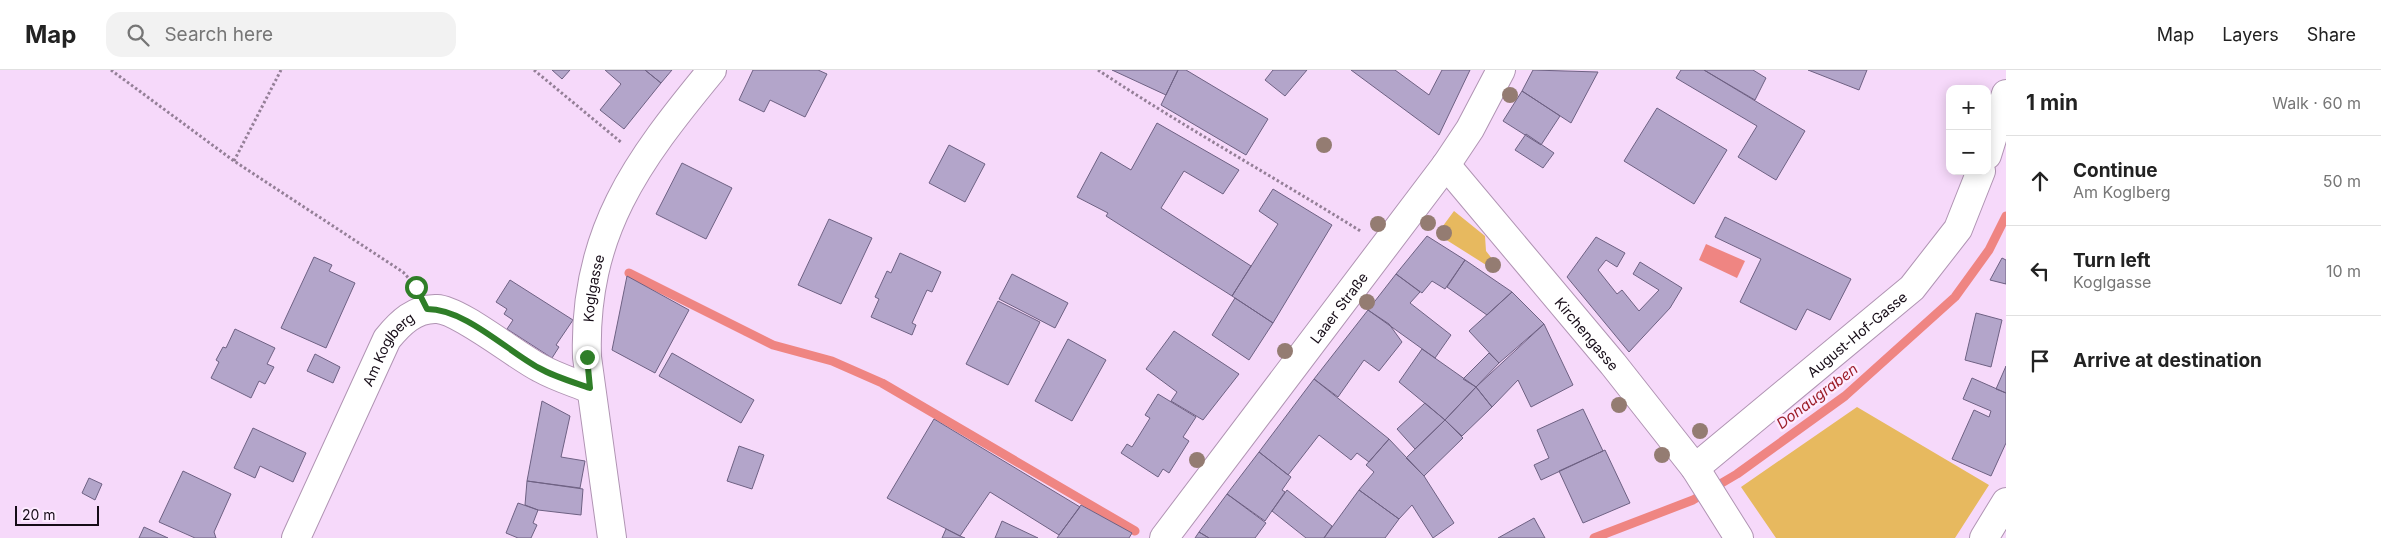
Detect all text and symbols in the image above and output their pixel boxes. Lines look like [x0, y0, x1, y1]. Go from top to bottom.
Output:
search box [106, 12, 456, 57]
text: Map [25, 20, 76, 49]
icon: search [124, 21, 152, 49]
text: Search here [164, 23, 273, 46]
text: Map [2157, 24, 2194, 45]
text: Layers [2222, 24, 2279, 45]
text: Share [2307, 24, 2356, 45]
map controls [1946, 85, 1991, 175]
button: + [1946, 85, 1991, 130]
text: 1 min [2026, 90, 2078, 115]
text: Walk · 60 m [2272, 93, 2361, 113]
button: − [1946, 130, 1991, 175]
text: Continue [2073, 159, 2158, 182]
icon: ahead [2026, 167, 2054, 195]
text: 50 m [2323, 171, 2361, 191]
text: Am Koglberg [2073, 182, 2171, 202]
text: Turn left [2073, 249, 2151, 272]
street label: Koglgasse [579, 252, 607, 323]
icon: left [2026, 257, 2054, 285]
text: 10 m [2326, 261, 2361, 281]
street label: Laaer Straße [1306, 269, 1371, 346]
text: Koglgasse [2073, 272, 2151, 292]
route start [405, 276, 428, 299]
street label: August-Hof-Gasse [1803, 288, 1910, 380]
street label: Kirchengasse [1552, 294, 1623, 373]
street label: Am Koglberg [358, 308, 417, 389]
route end [576, 346, 599, 369]
icon: arrive [2026, 347, 2054, 375]
text: Arrive at destination [2073, 349, 2262, 372]
water label: Donaugraben [1772, 359, 1862, 433]
scale bar [15, 503, 99, 526]
text: 20 m [22, 506, 56, 523]

